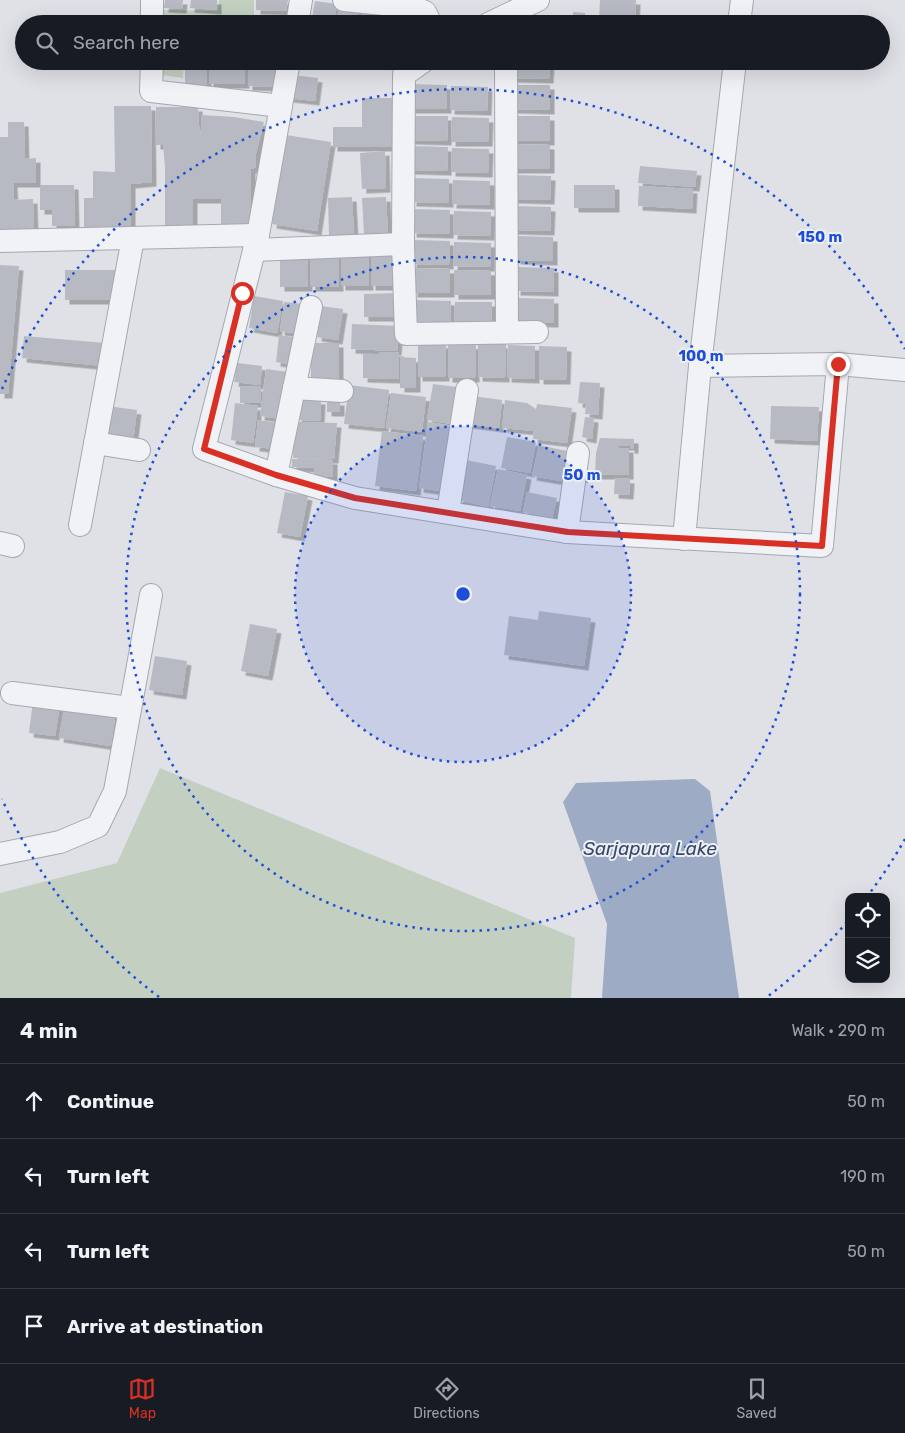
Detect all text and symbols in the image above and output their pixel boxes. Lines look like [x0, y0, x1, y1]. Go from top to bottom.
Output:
search box [15, 15, 890, 70]
icon: search [33, 29, 61, 57]
text: Search here [73, 31, 180, 54]
text: 150 m [798, 228, 842, 246]
route start [231, 282, 254, 305]
text: 100 m [679, 347, 723, 365]
route end [827, 353, 850, 376]
text: 50 m [564, 466, 600, 484]
centre of rings [454, 585, 472, 603]
water label: Sarjapura Lake [583, 837, 717, 860]
map controls [845, 893, 890, 983]
button: locate [845, 893, 890, 938]
button: layers [845, 938, 890, 983]
text: 4 min [20, 1018, 78, 1043]
text: Walk · 290 m [791, 1021, 885, 1040]
icon: ahead [20, 1087, 48, 1115]
text: Continue [67, 1090, 154, 1113]
text: 50 m [847, 1092, 885, 1111]
icon: left [20, 1162, 48, 1190]
text: Turn left [67, 1165, 149, 1188]
text: 190 m [840, 1167, 885, 1186]
icon: left [20, 1237, 48, 1265]
text: Turn left [67, 1240, 149, 1263]
text: 50 m [847, 1242, 885, 1261]
icon: arrive [20, 1312, 48, 1340]
text: Arrive at destination [67, 1315, 263, 1338]
tab: Map [128, 1375, 156, 1422]
tab: Directions [413, 1375, 480, 1422]
tab: Saved [737, 1375, 777, 1422]

